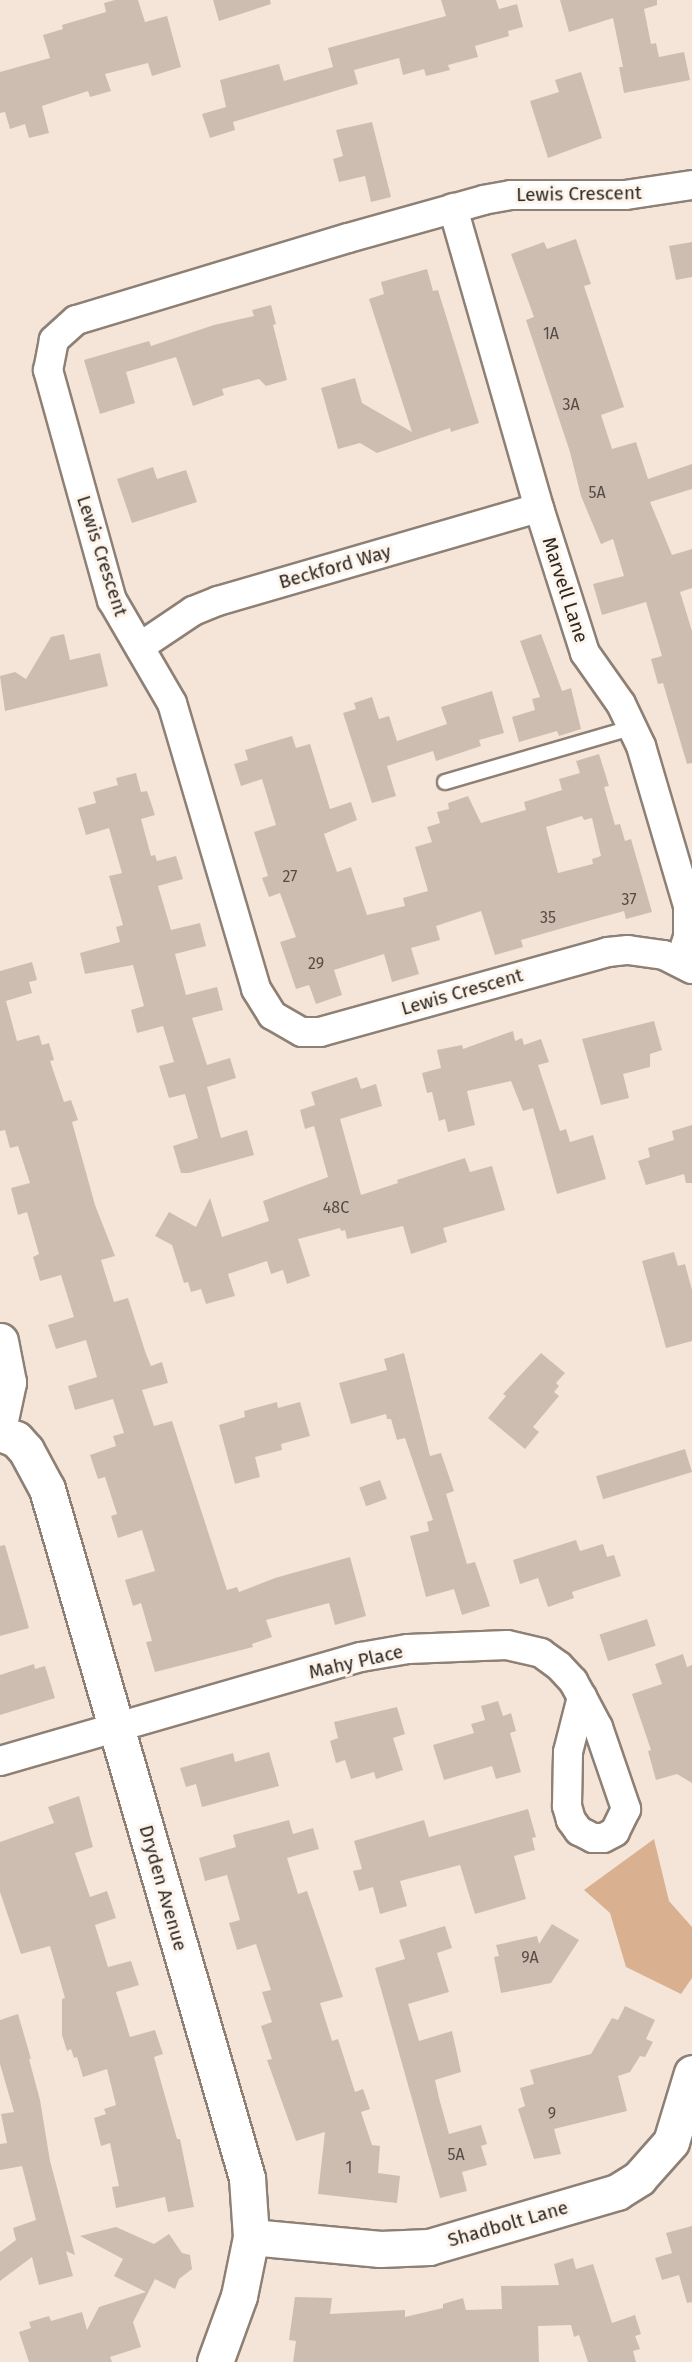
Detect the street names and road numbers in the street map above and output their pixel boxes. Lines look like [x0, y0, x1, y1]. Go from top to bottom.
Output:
street label: Lewis Crescent [516, 182, 642, 206]
street label: Lewis Crescent [72, 493, 132, 619]
street label: Marvell Lane [537, 534, 593, 646]
street label: Beckford Way [276, 540, 394, 594]
street label: Lewis Crescent [398, 964, 526, 1020]
street label: Mahy Place [307, 1640, 405, 1684]
street label: Dryden Avenue [134, 1822, 192, 1954]
street label: Shadbolt Lane [445, 2196, 571, 2252]

